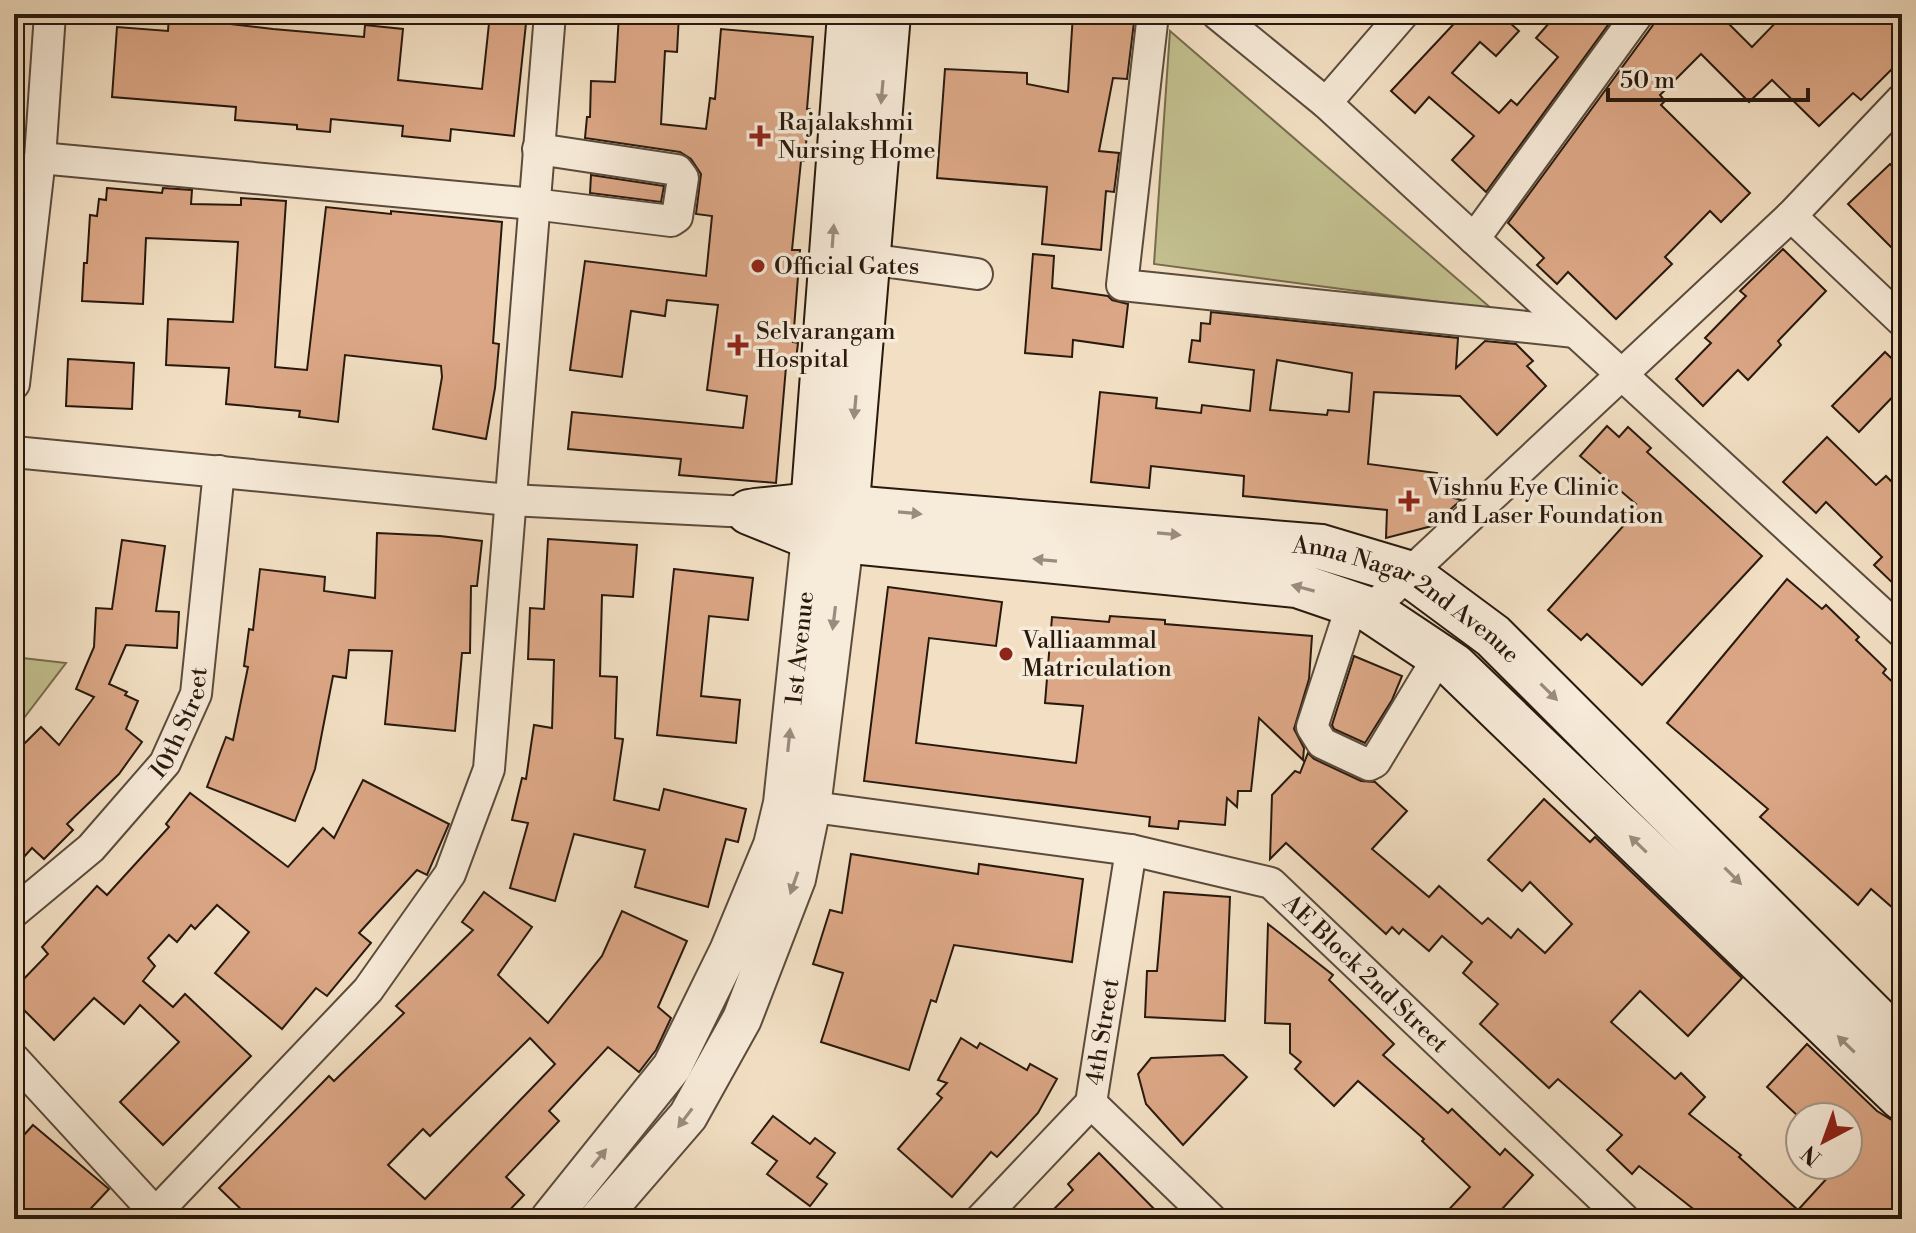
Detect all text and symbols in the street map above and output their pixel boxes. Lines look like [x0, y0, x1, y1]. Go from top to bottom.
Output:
scale bar [1608, 52, 1808, 102]
text: 50 m [1620, 66, 1675, 96]
one-way arrow [875, 80, 888, 105]
place label: Rajalakshmi Nursing Home [778, 108, 936, 166]
marker: Rajalakshmi Nursing Home [749, 125, 771, 147]
one-way arrow [827, 223, 840, 248]
place label: Official Gates [774, 252, 919, 282]
marker: Official Gates [749, 257, 767, 275]
place label: Selvarangam Hospital [756, 317, 896, 375]
marker: Selvarangam Hospital [727, 334, 749, 356]
one-way arrow [848, 395, 861, 420]
place label: Vishnu Eye Clinic and Laser Foundation [1426, 473, 1664, 531]
marker: Vishnu Eye Clinic and Laser Foundation [1398, 490, 1420, 512]
one-way arrow [898, 506, 923, 519]
one-way arrow [1157, 528, 1182, 541]
street label: Anna Nagar 2nd Avenue [1290, 531, 1526, 670]
one-way arrow [1032, 554, 1057, 567]
one-way arrow [1290, 581, 1315, 593]
street label: 1st Avenue [779, 590, 821, 706]
one-way arrow [827, 606, 840, 631]
place label: Valliaammal Matriculation [1021, 626, 1172, 684]
marker: Valliaammal Matriculation [997, 645, 1015, 663]
street label: 10th Street [144, 665, 215, 786]
one-way arrow [1539, 682, 1558, 701]
one-way arrow [783, 727, 796, 752]
one-way arrow [1629, 835, 1648, 853]
one-way arrow [1723, 866, 1742, 884]
one-way arrow [787, 872, 799, 896]
street label: AE Block 2nd Street [1276, 888, 1455, 1060]
street label: 4th Street [1080, 976, 1127, 1087]
one-way arrow [1837, 1035, 1856, 1054]
north arrow [1784, 1101, 1864, 1181]
one-way arrow [677, 1107, 693, 1129]
text: N [1796, 1139, 1827, 1171]
one-way arrow [590, 1148, 607, 1168]

